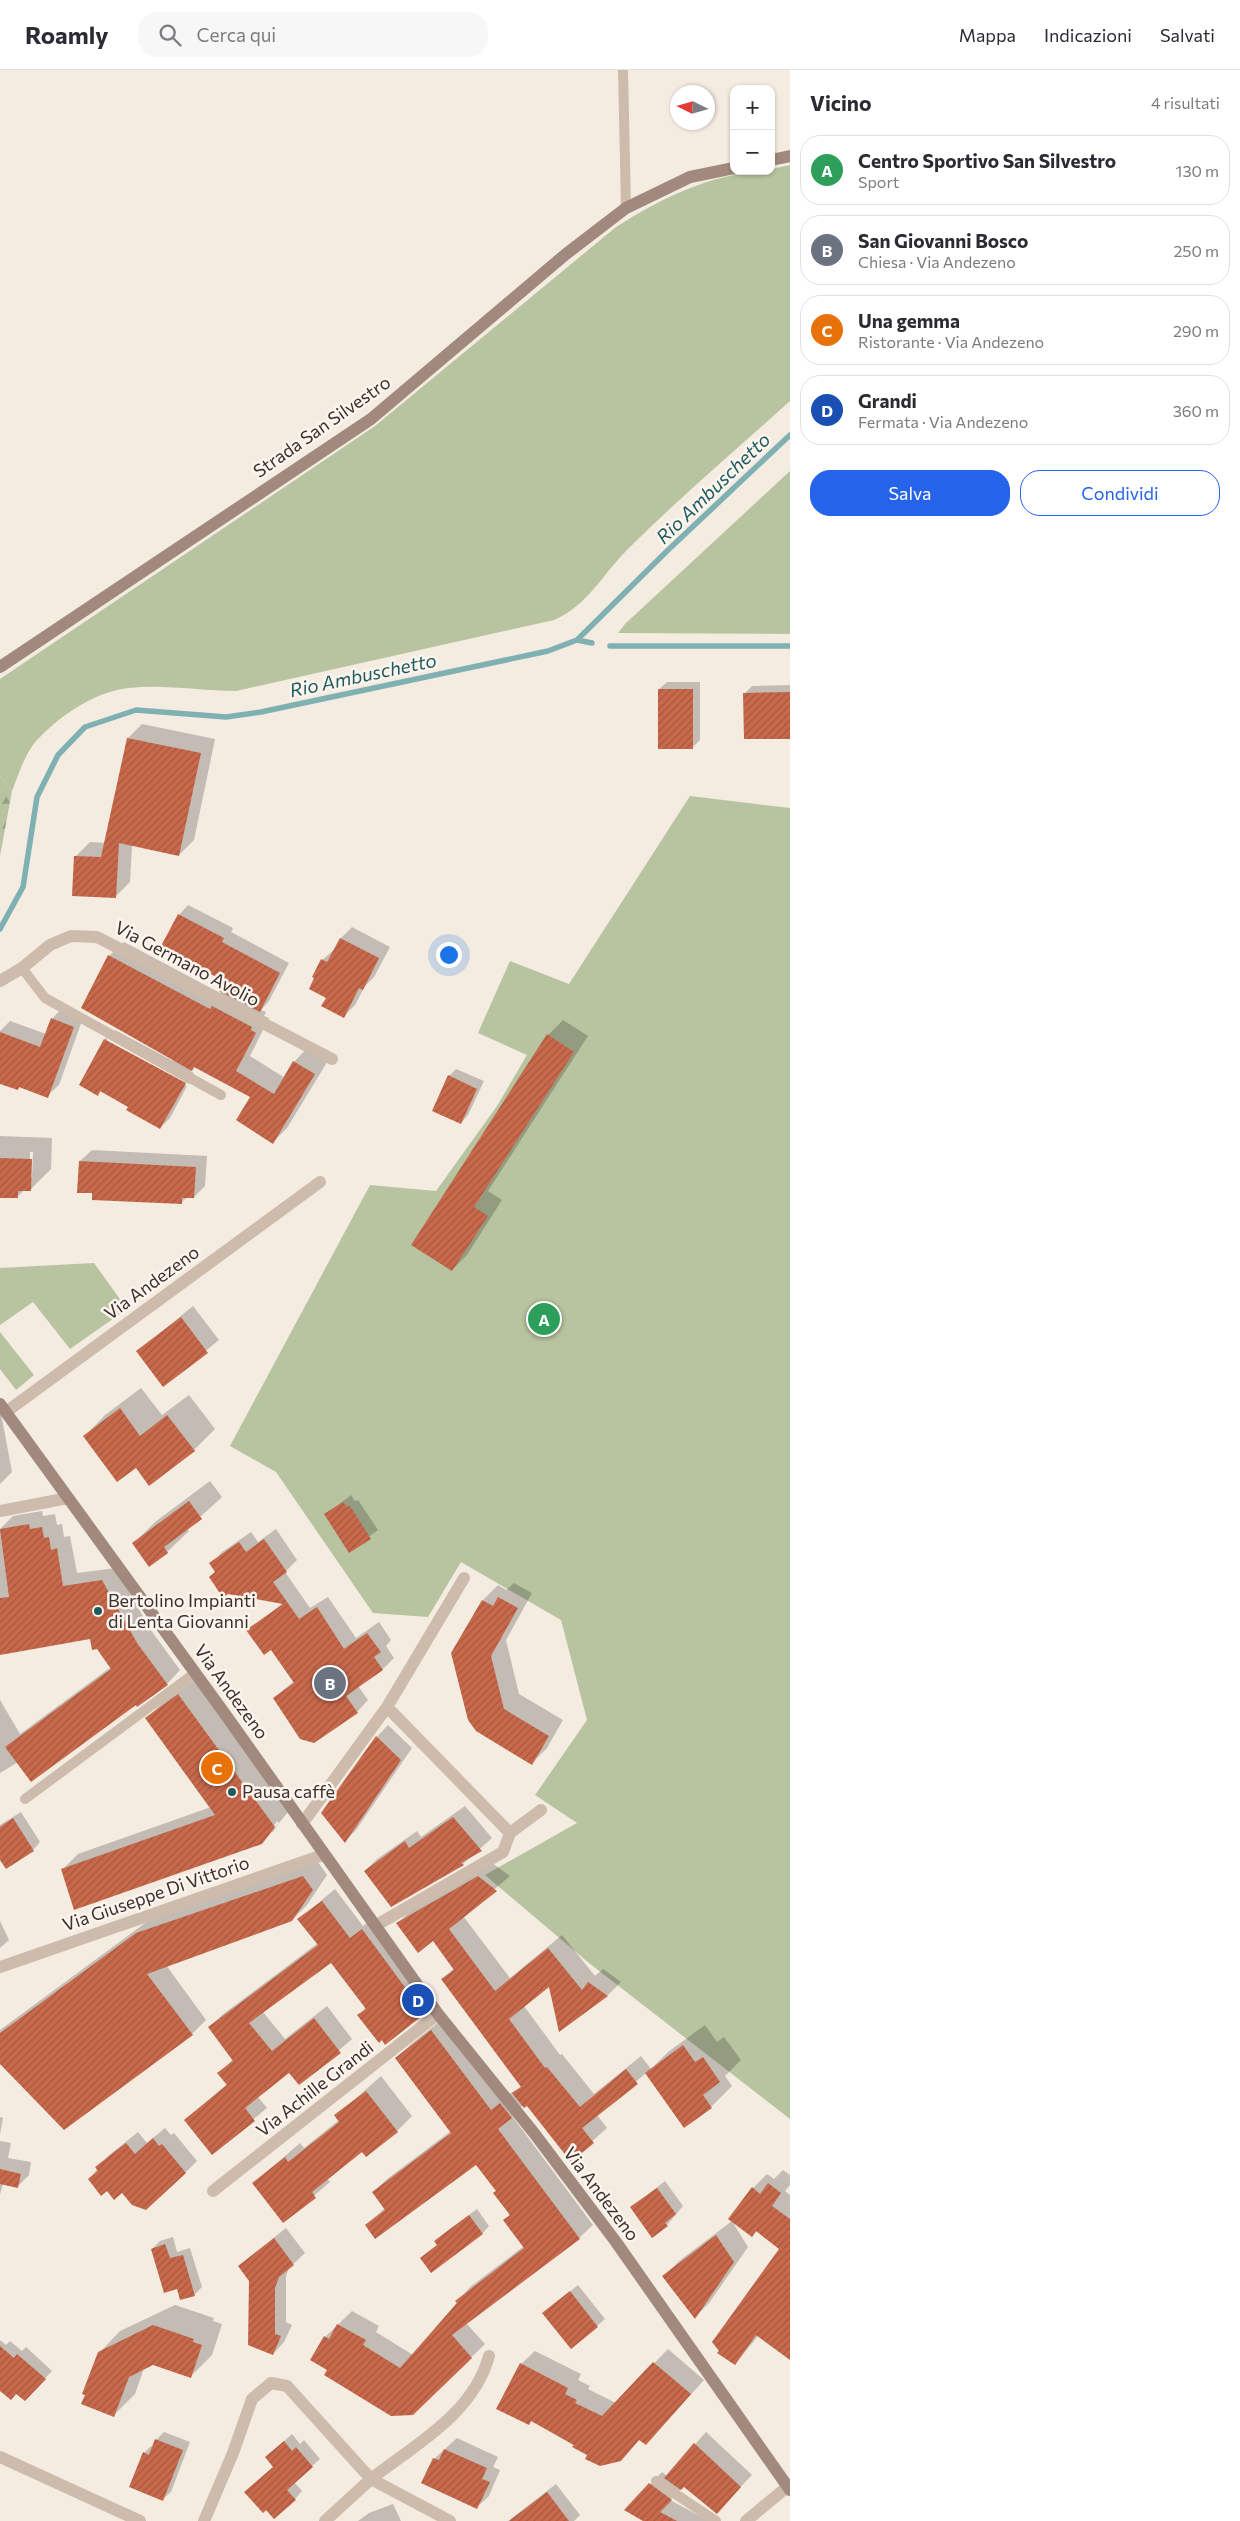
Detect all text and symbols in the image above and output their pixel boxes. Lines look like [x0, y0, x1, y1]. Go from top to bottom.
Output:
search box [138, 12, 488, 57]
text: Roamly [25, 20, 108, 49]
icon: search [156, 21, 184, 49]
text: Cerca qui [196, 23, 276, 46]
text: Mappa [959, 24, 1016, 46]
text: Indicazioni [1044, 24, 1132, 46]
text: Salvati [1160, 24, 1215, 46]
north arrow [670, 85, 715, 130]
map controls [730, 85, 775, 175]
button: + [730, 85, 775, 130]
text: Vicino [810, 90, 871, 115]
text: 4 risultati [1151, 93, 1220, 112]
button: − [730, 130, 775, 175]
text: Centro Sportivo San Silvestro [858, 149, 1116, 172]
text: A [821, 161, 833, 180]
text: 130 m [1176, 161, 1219, 180]
text: Sport [858, 172, 899, 191]
text: San Giovanni Bosco [858, 229, 1028, 252]
text: B [822, 241, 832, 260]
text: 250 m [1173, 241, 1219, 260]
text: Chiesa · Via Andezeno [858, 252, 1016, 271]
text: Una gemma [858, 309, 960, 332]
text: C [822, 321, 832, 340]
text: 290 m [1173, 321, 1219, 340]
text: Ristorante · Via Andezeno [858, 332, 1044, 351]
street label: Strada San Silvestro [249, 371, 394, 482]
text: Grandi [858, 389, 917, 412]
text: D [821, 401, 833, 420]
text: 360 m [1173, 401, 1219, 420]
text: Fermata · Via Andezeno [858, 412, 1028, 431]
water label: Rio Ambuschetto [651, 427, 775, 548]
button: Salva [810, 470, 1010, 516]
button: Condividi [1020, 470, 1220, 516]
water label: Rio Ambuschetto [287, 648, 439, 701]
street label: Via Germano Avolio [111, 916, 264, 1011]
your location [436, 942, 462, 968]
street label: Via Andezeno [100, 1240, 203, 1324]
pin: A [528, 1300, 560, 1338]
place label: Bertolino Impianti di Lenta Giovanni [108, 1589, 256, 1632]
marker: Bertolino Impianti di Lenta Giovanni [92, 1605, 104, 1617]
street label: Via Andezeno [190, 1640, 274, 1743]
pin: B [314, 1664, 346, 1702]
pin: C [201, 1749, 233, 1787]
place label: Pausa caffè [242, 1780, 335, 1802]
marker: Pausa caffè [226, 1786, 238, 1798]
street label: Via Giuseppe Di Vittorio [59, 1851, 252, 1935]
pin: D [402, 1981, 434, 2019]
street label: Via Achille Grandi [251, 2036, 377, 2141]
street label: Via Andezeno [559, 2142, 644, 2245]

